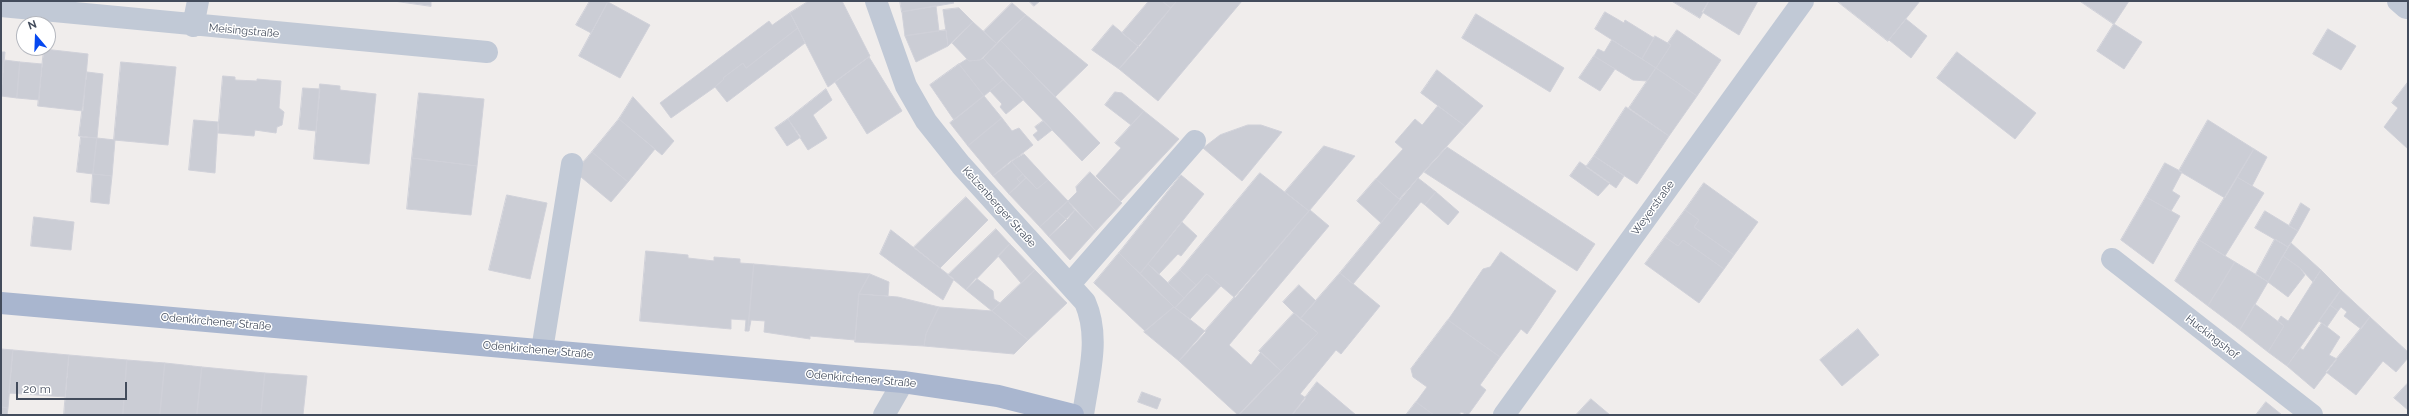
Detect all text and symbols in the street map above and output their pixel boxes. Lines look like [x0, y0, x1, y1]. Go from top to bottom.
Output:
north arrow [16, 16, 56, 56]
text: N [26, 18, 38, 33]
street label: Meisingstraße [208, 21, 280, 41]
street label: Kelzenberger Straße [959, 164, 1039, 250]
street label: Weyerstraße [1629, 178, 1677, 238]
street label: Odenkirchener Straße [160, 311, 272, 333]
street label: Huckingshof [2183, 312, 2241, 362]
street label: Odenkirchener Straße [482, 339, 594, 361]
street label: Odenkirchener Straße [805, 368, 917, 390]
scale bar [18, 374, 129, 400]
text: 20 m [23, 382, 51, 396]

